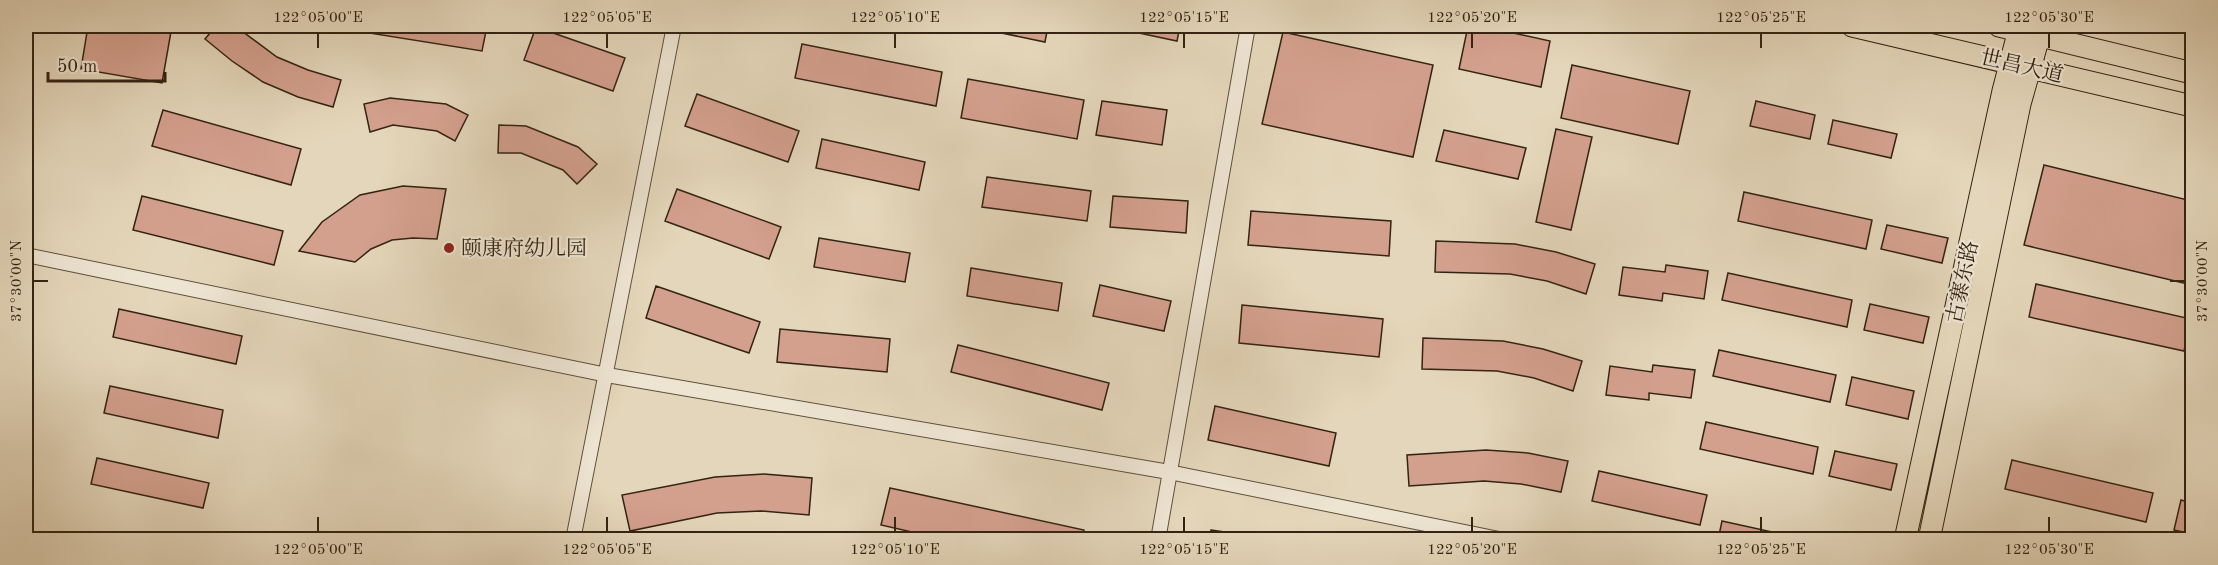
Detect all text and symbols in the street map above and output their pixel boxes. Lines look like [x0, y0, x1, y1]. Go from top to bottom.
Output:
text: 122°05'00"E [273, 11, 363, 26]
text: 122°05'05"E [562, 11, 652, 26]
text: 122°05'10"E [850, 11, 940, 26]
text: 122°05'15"E [1139, 11, 1229, 26]
text: 122°05'20"E [1427, 11, 1517, 26]
text: 122°05'25"E [1716, 11, 1806, 26]
text: 122°05'30"E [2004, 11, 2094, 26]
scale bar [48, 45, 165, 83]
street label: 世昌大道 [1978, 46, 2065, 87]
text: 50 m [57, 58, 97, 76]
place label: 颐康府幼儿园 [461, 237, 587, 260]
street label: 古寨东路 [1943, 239, 1982, 326]
text: 37°30'00"N [10, 240, 25, 322]
text: 37°30'00"N [2196, 240, 2211, 322]
marker: 颐康府幼儿园 [442, 241, 456, 255]
text: 122°05'00"E [273, 543, 363, 558]
text: 122°05'05"E [562, 543, 652, 558]
text: 122°05'10"E [850, 543, 940, 558]
text: 122°05'15"E [1139, 543, 1229, 558]
text: 122°05'20"E [1427, 543, 1517, 558]
text: 122°05'25"E [1716, 543, 1806, 558]
text: 122°05'30"E [2004, 543, 2094, 558]

